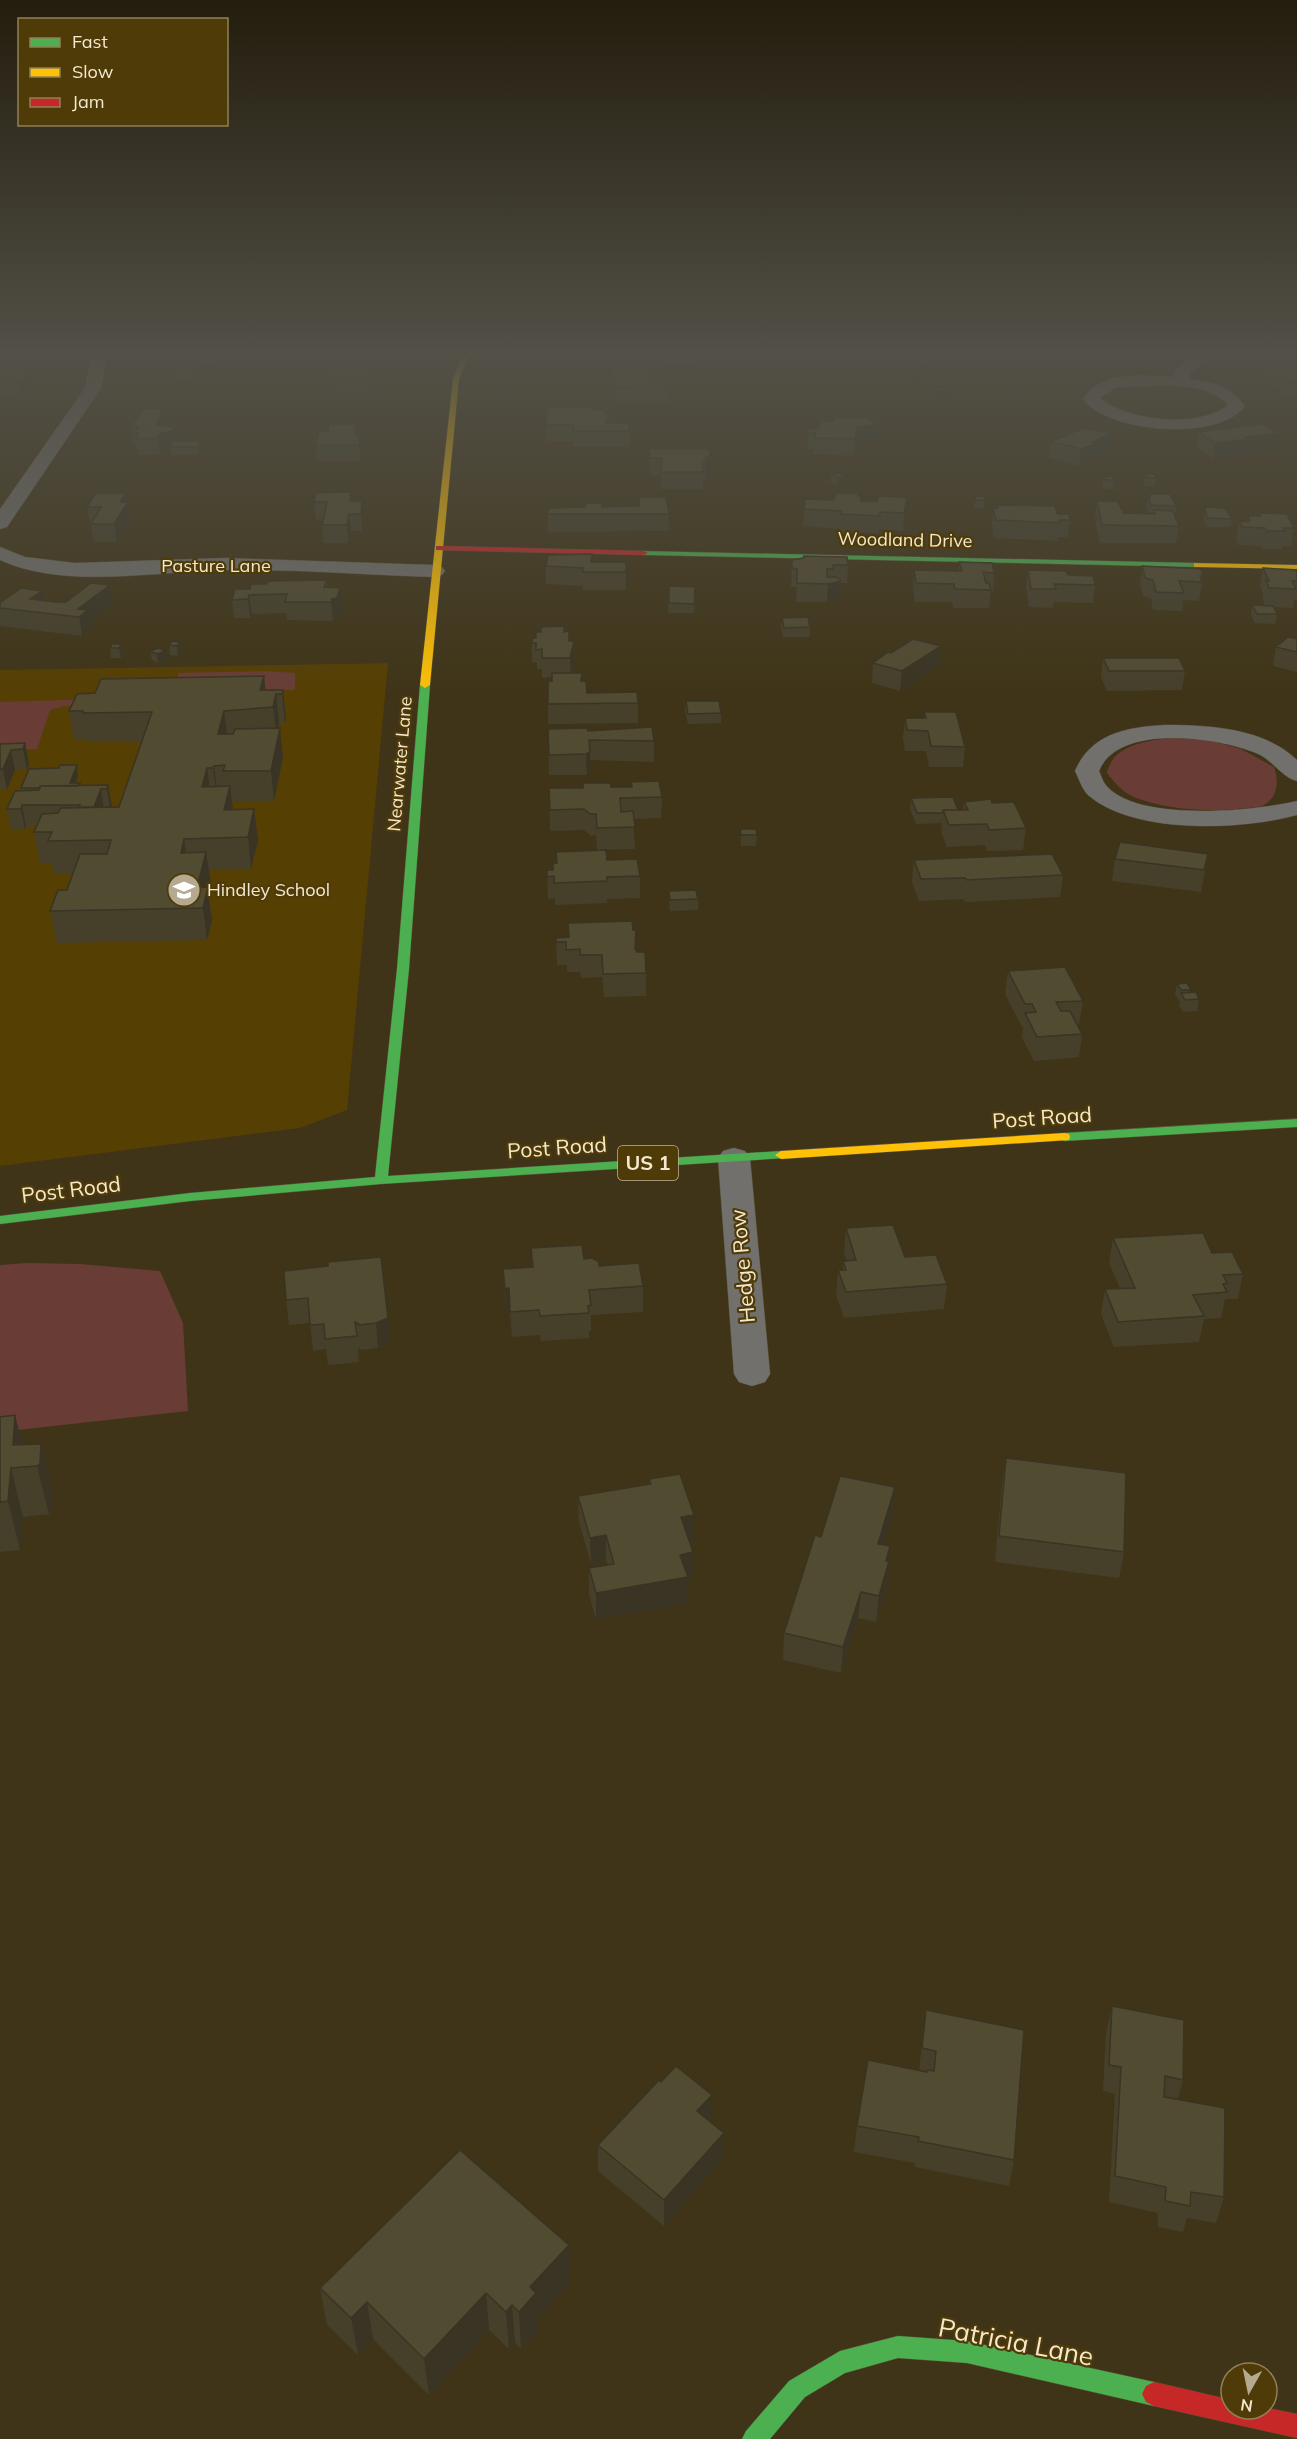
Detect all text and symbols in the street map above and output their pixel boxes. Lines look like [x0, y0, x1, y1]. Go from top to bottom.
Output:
legend [18, 18, 228, 126]
text: Fast [72, 30, 108, 53]
text: Slow [72, 60, 114, 83]
text: Jam [72, 90, 105, 113]
street label: Woodland Drive [837, 527, 973, 552]
street label: Pasture Lane [161, 554, 271, 577]
street label: Nearwater Lane [382, 695, 417, 832]
school or university icon: Hindley School [166, 872, 202, 908]
place label: Hindley School [207, 878, 330, 901]
street label: Post Road [991, 1101, 1093, 1133]
street label: Post Road [506, 1131, 608, 1163]
road number: US 1 [618, 1146, 678, 1180]
street label: Post Road [20, 1170, 122, 1208]
street label: Hedge Row [724, 1208, 760, 1324]
street label: Patricia Lane [936, 2310, 1096, 2373]
north arrow [1219, 2361, 1279, 2421]
text: N [1239, 2395, 1254, 2417]

